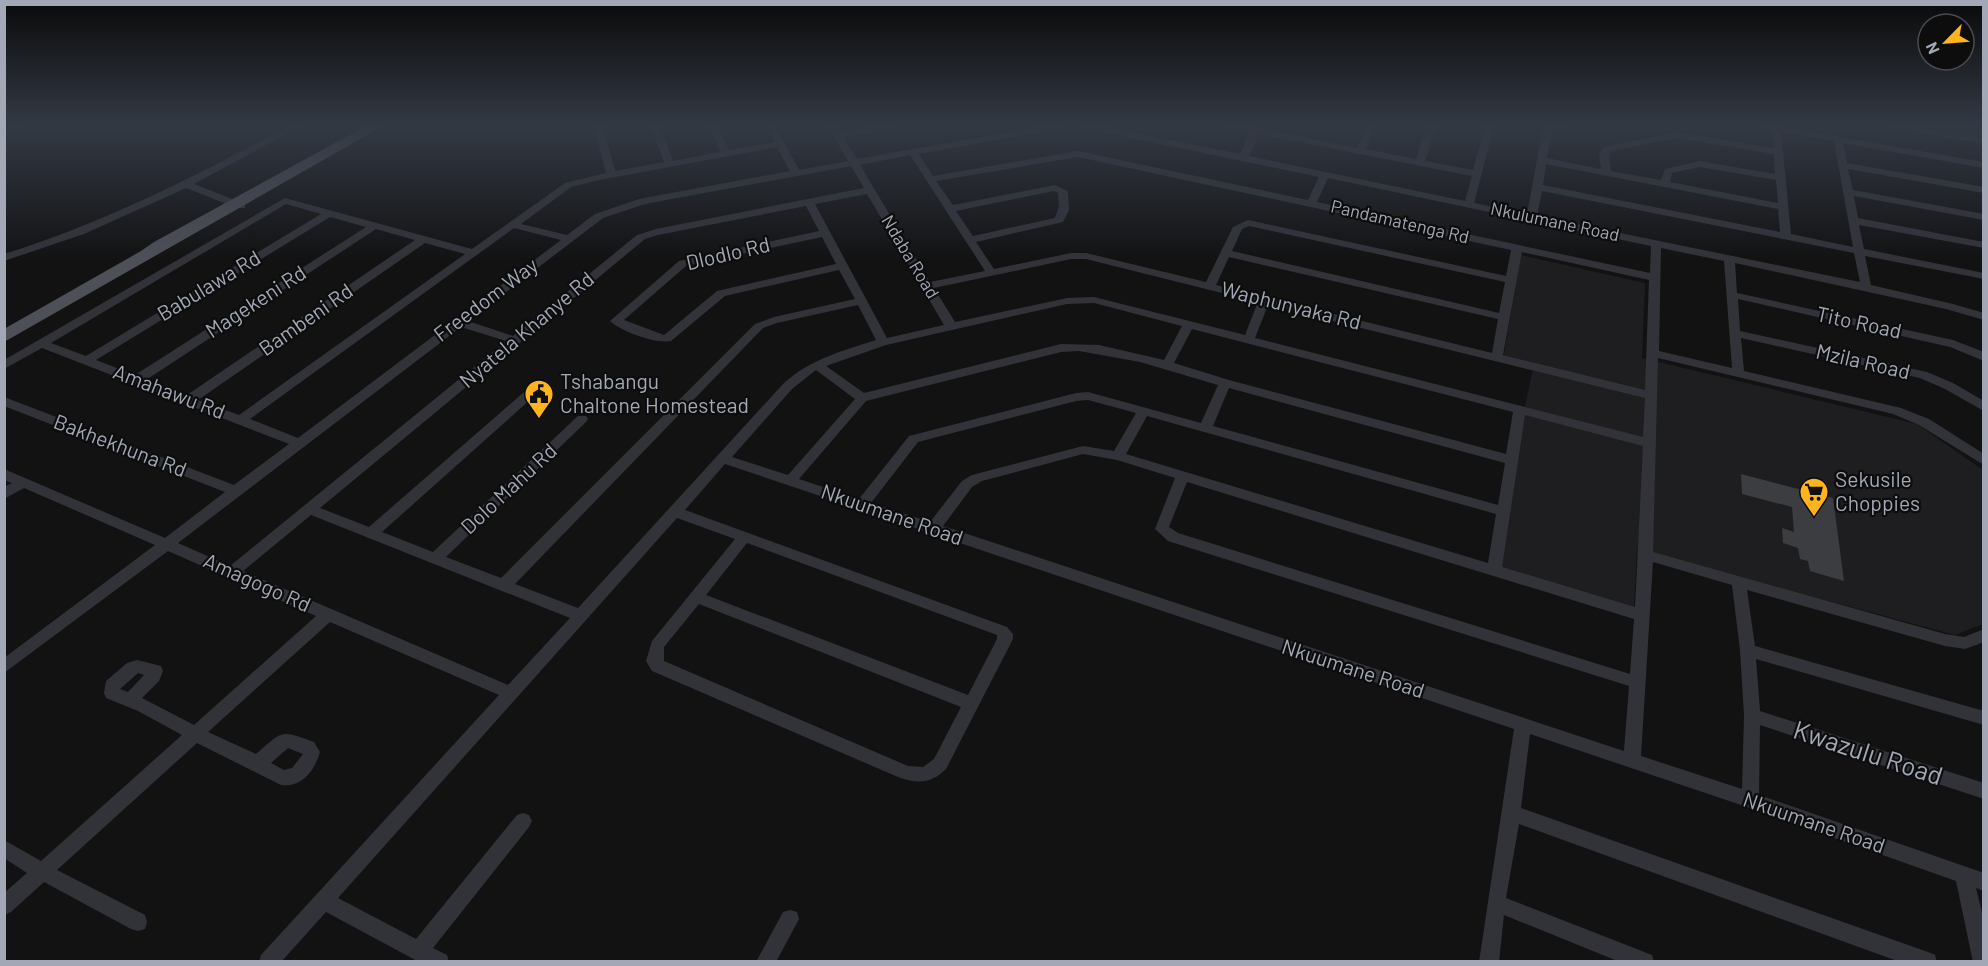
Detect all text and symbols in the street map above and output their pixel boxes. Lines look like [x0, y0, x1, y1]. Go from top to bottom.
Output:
north arrow [1916, 12, 1976, 72]
text: N [1921, 40, 1943, 57]
street label: Pandamatenga Rd [1329, 194, 1471, 248]
street label: Nkulumane Road [1489, 197, 1622, 245]
street label: Ndaba Road [877, 211, 944, 302]
street label: Dlodlo Rd [683, 231, 772, 274]
street label: Babulawa Rd [152, 244, 264, 325]
street label: Freedom Way [428, 251, 542, 346]
street label: Magekeni Rd [200, 259, 310, 342]
street label: Nyatela Khanye Rd [454, 265, 598, 392]
street label: Waphunyaka Rd [1219, 275, 1364, 334]
street label: Bambeni Rd [253, 277, 357, 360]
street label: Tito Road [1814, 300, 1904, 343]
street label: Mzila Road [1814, 338, 1913, 384]
street label: Amahawu Rd [110, 358, 229, 423]
place label: Tshabangu Chaltone Homestead [560, 368, 749, 417]
public building icon: Tshabangu Chaltone Homestead [523, 378, 555, 420]
street label: Bakhekhuna Rd [51, 408, 190, 481]
street label: Dolo Mahu Rd [455, 437, 561, 539]
place label: Sekusile Choppies [1835, 466, 1920, 515]
supermarket icon: Sekusile Choppies [1798, 476, 1830, 518]
street label: Nkuumane Road [818, 478, 967, 550]
street label: Amagogo Rd [200, 547, 315, 616]
street label: Nkuumane Road [1279, 633, 1428, 702]
street label: Kwazulu Road [1790, 713, 1947, 790]
street label: Nkuumane Road [1740, 786, 1889, 858]

